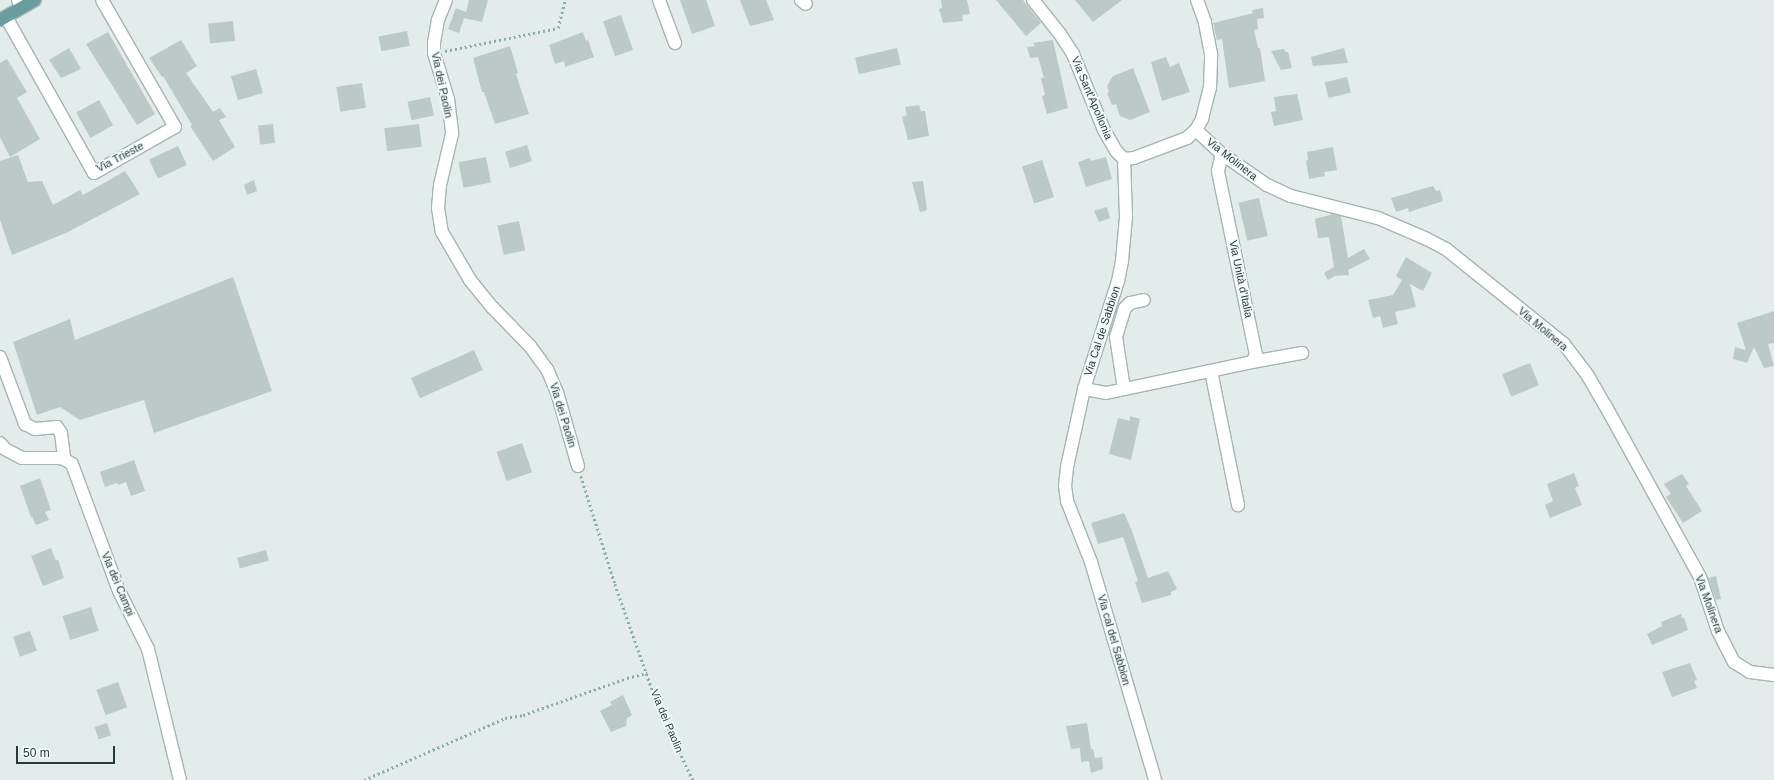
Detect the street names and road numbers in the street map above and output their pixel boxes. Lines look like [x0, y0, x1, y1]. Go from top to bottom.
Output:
street label: Via dei Paolin [429, 51, 455, 119]
street label: Via Sant'Apollonia [1069, 55, 1115, 141]
street label: Via Molinera [1204, 135, 1260, 183]
street label: Via Trieste [94, 139, 146, 175]
street label: Via Unità d'Italia [1226, 239, 1256, 319]
street label: Via Cal de Sabbion [1081, 284, 1123, 378]
street label: Via Molinera [1515, 304, 1571, 354]
street label: Via dei Paolin [547, 381, 579, 449]
street label: Via dei Campi [99, 550, 137, 618]
street label: Via Molinera [1692, 573, 1726, 635]
street label: Via cal del Sabbion [1095, 593, 1133, 687]
street label: Via dei Paolin [648, 688, 686, 754]

